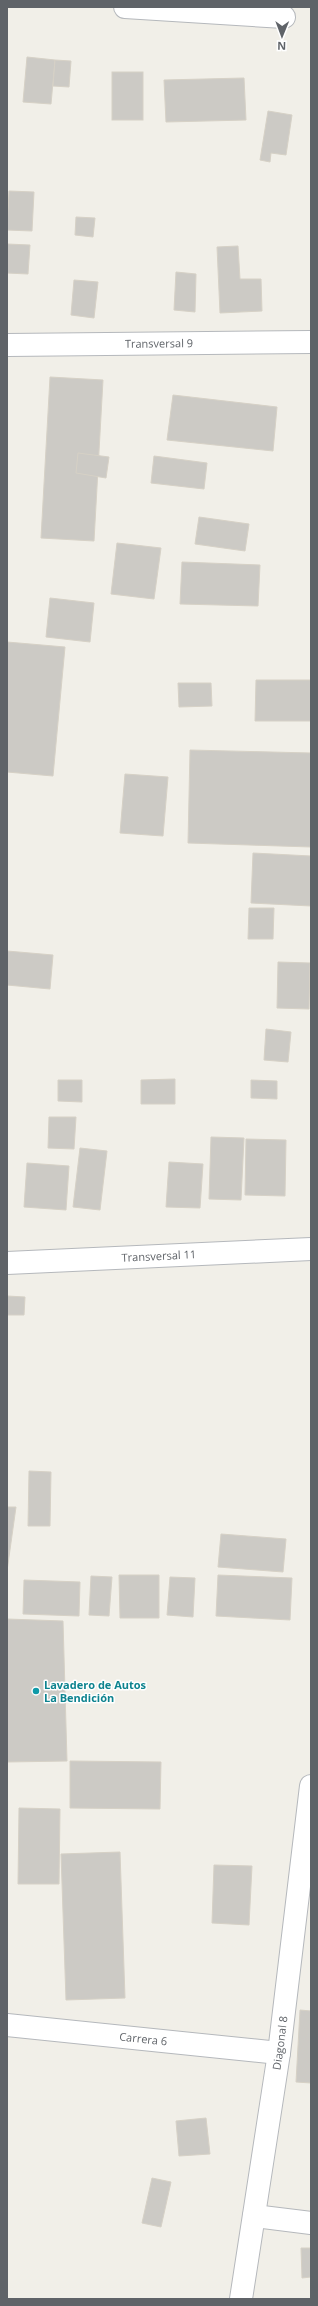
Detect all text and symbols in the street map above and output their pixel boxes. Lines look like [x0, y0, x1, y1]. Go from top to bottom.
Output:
north arrow [262, 16, 302, 56]
text: N [277, 39, 286, 54]
street label: Transversal 9 [125, 335, 193, 351]
street label: Transversal 11 [121, 1246, 196, 1265]
place label: Lavadero de Autos La Bendición [44, 1677, 147, 1705]
marker: Lavadero de Autos La Bendición [31, 1686, 41, 1696]
street label: Diagonal 8 [268, 2015, 290, 2071]
street label: Carrera 6 [119, 2029, 168, 2048]

